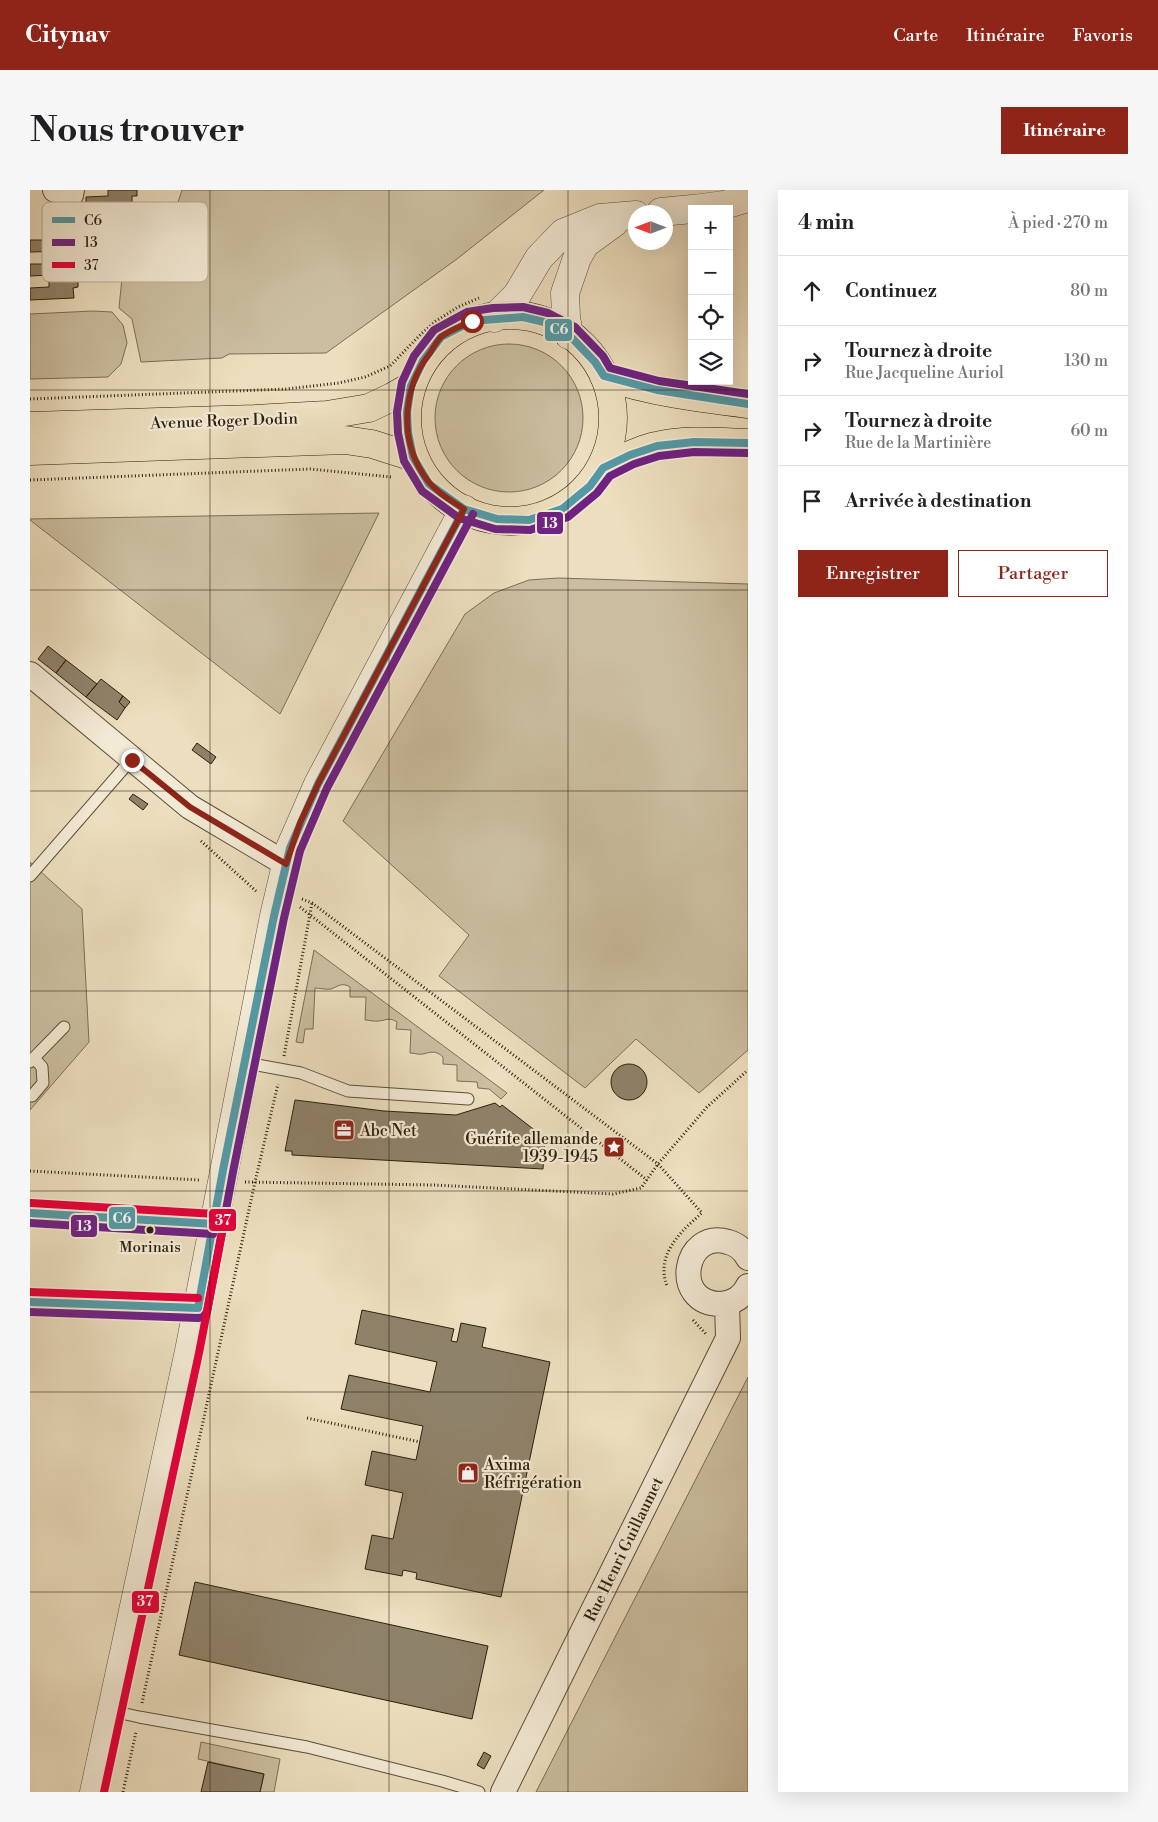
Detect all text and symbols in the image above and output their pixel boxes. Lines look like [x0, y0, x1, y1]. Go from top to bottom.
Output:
text: Citynav [25, 20, 110, 50]
text: Carte [893, 24, 938, 47]
text: Itinéraire [966, 24, 1045, 47]
text: Favoris [1073, 24, 1133, 47]
button: Itinéraire [1001, 107, 1128, 154]
text: Nous trouver [30, 109, 245, 152]
legend [42, 202, 208, 282]
north arrow [628, 205, 673, 250]
map controls [688, 205, 733, 385]
button: + [688, 205, 733, 250]
text: 4 min [798, 210, 854, 236]
text: C6 [84, 212, 103, 230]
text: À pied · 270 m [1008, 213, 1108, 233]
text: 13 [84, 234, 98, 252]
button: − [688, 250, 733, 295]
text: 37 [84, 257, 99, 275]
icon: ahead [798, 277, 826, 305]
text: Continuez [845, 279, 937, 303]
text: 80 m [1070, 281, 1108, 301]
button: locate [688, 295, 733, 340]
route start [461, 310, 484, 333]
line badge: C6 [544, 318, 573, 342]
text: C6 [550, 321, 569, 339]
text: Tournez à droite [845, 339, 992, 363]
button: layers [688, 340, 733, 385]
icon: right [798, 347, 826, 375]
text: 130 m [1064, 351, 1108, 371]
text: Rue Jacqueline Auriol [845, 363, 1004, 383]
street label: Avenue Roger Dodin [149, 408, 299, 434]
text: Tournez à droite [845, 409, 992, 433]
icon: right [798, 417, 826, 445]
text: 60 m [1070, 421, 1108, 441]
text: Rue de la Martinière [845, 433, 991, 453]
icon: arrive [798, 487, 826, 515]
text: Arrivée à destination [845, 489, 1031, 513]
line badge: 13 [536, 511, 564, 535]
text: 13 [542, 515, 558, 533]
button: Enregistrer [798, 550, 948, 597]
button: Partager [958, 550, 1108, 597]
route end [121, 749, 144, 772]
office icon: Abc Net [332, 1118, 356, 1142]
place label: Abc Net [359, 1121, 417, 1141]
place label: Guérite allemande 1939-1945 [465, 1129, 598, 1167]
place icon: Guérite allemande 1939-1945 [602, 1135, 626, 1159]
line badge: C6 [108, 1206, 136, 1230]
line badge: 37 [208, 1208, 237, 1232]
text: C6 [113, 1210, 132, 1228]
text: 37 [215, 1212, 232, 1230]
line badge: 13 [70, 1214, 98, 1238]
text: 13 [76, 1218, 92, 1236]
marker: Morinais [145, 1225, 155, 1235]
place label: Morinais [119, 1238, 181, 1257]
place label: Axima Réfrigération [483, 1455, 582, 1493]
shop icon: Axima Réfrigération [456, 1461, 480, 1485]
street label: Rue Henri Guillaumet [580, 1474, 668, 1625]
line badge: 37 [131, 1590, 160, 1614]
text: 37 [137, 1593, 154, 1611]

